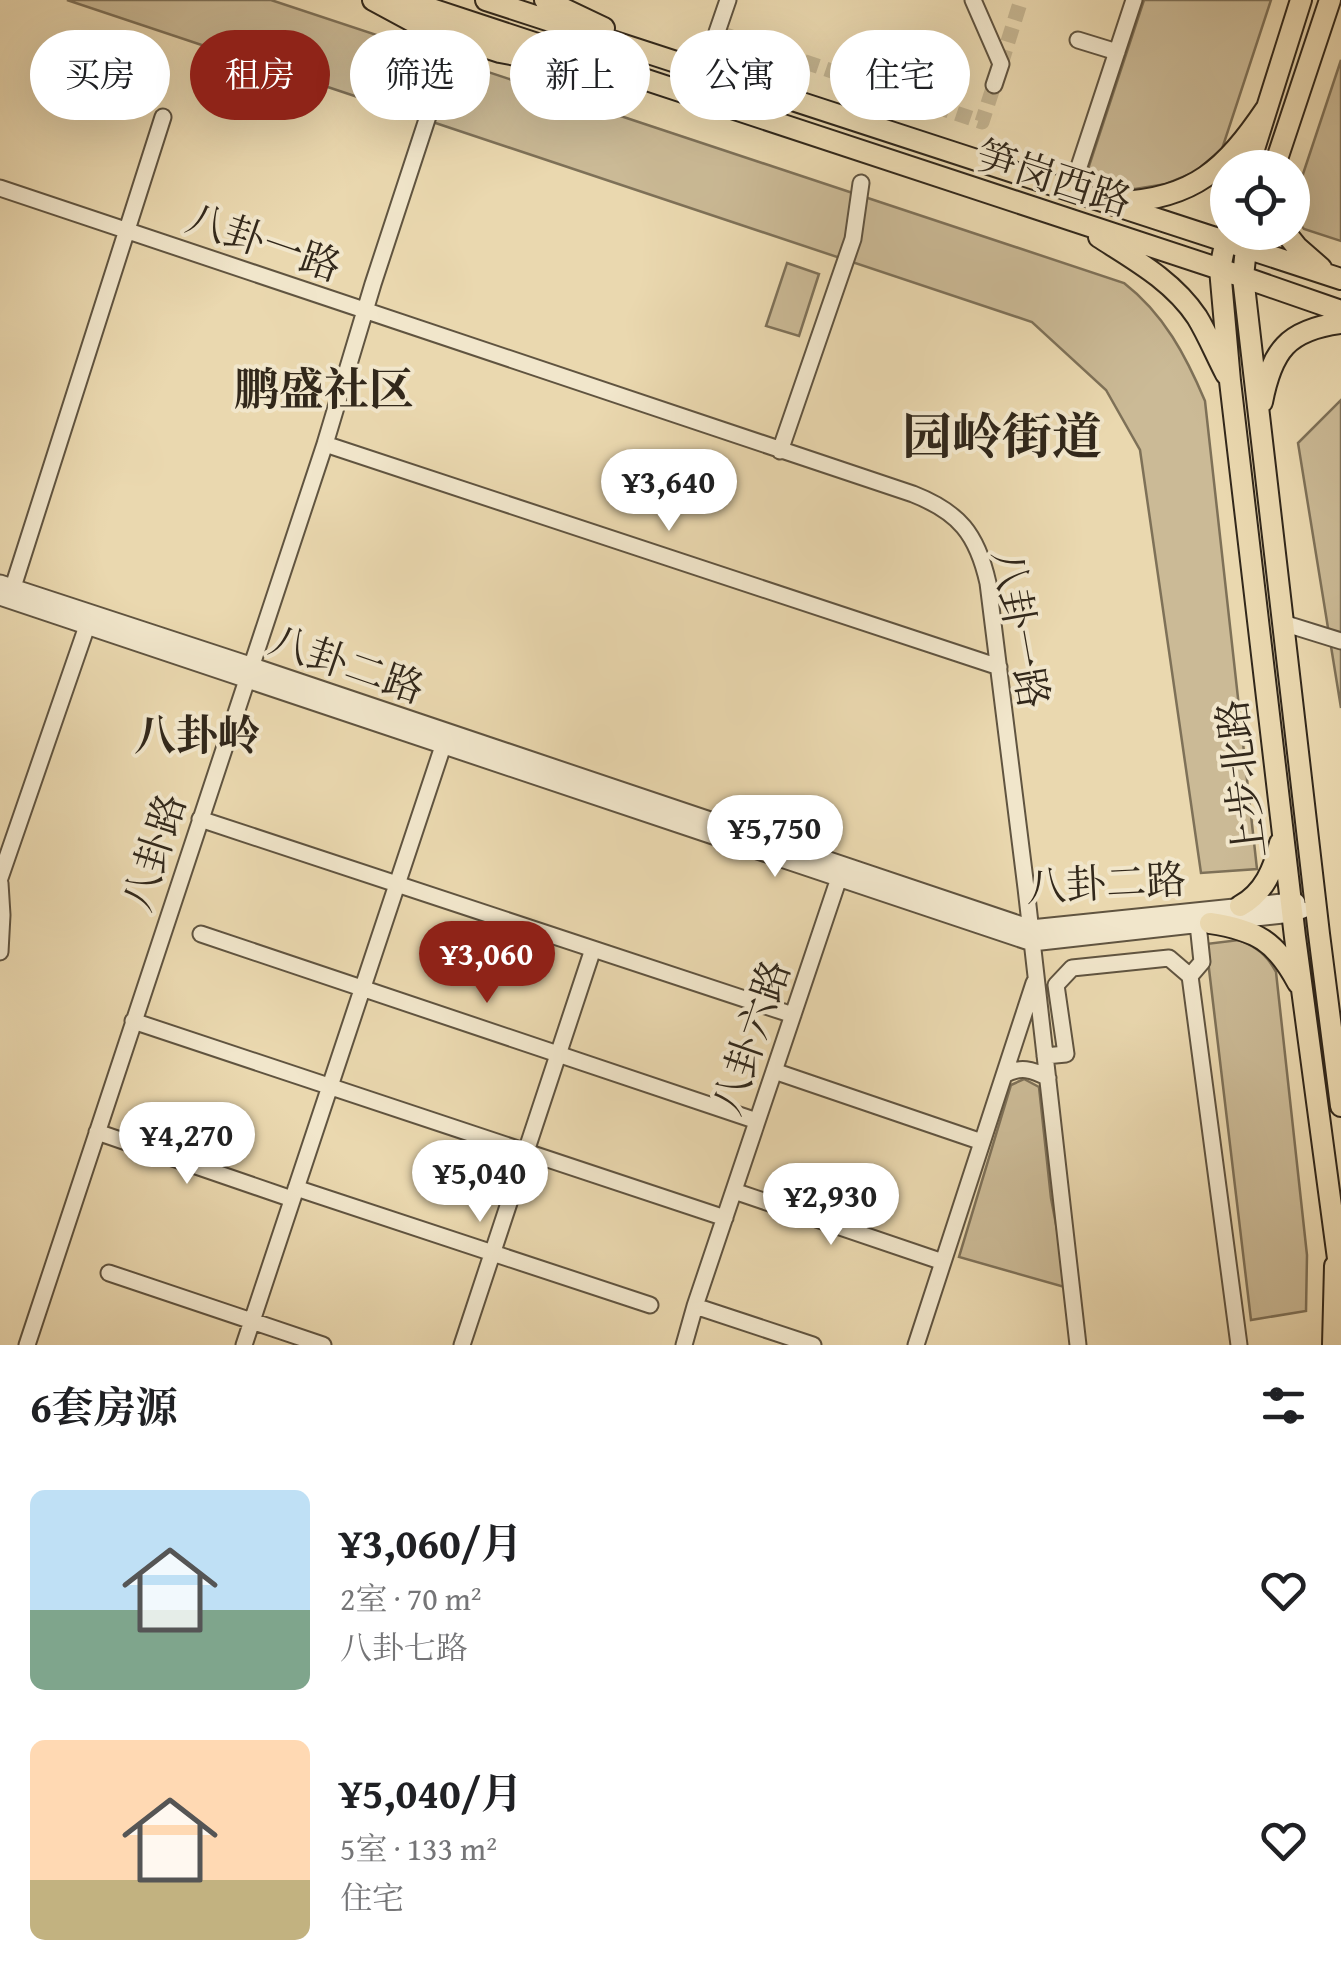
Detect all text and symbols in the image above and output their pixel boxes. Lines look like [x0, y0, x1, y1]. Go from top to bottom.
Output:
chip: 买房 [30, 30, 170, 120]
chip: 租房 [190, 30, 330, 120]
chip: 筛选 [350, 30, 490, 120]
chip: 新上 [510, 30, 650, 120]
chip: 公寓 [670, 30, 810, 120]
chip: 住宅 [830, 30, 970, 120]
street label: 笋岗西路 [969, 125, 1139, 230]
map controls [1210, 150, 1310, 250]
button: locate [1210, 150, 1310, 250]
street label: 八卦一路 [179, 188, 349, 295]
district label: 鹏盛社区 [234, 356, 414, 421]
district label: 园岭街道 [902, 399, 1102, 472]
pin: ¥3,640 [588, 449, 750, 534]
text: ¥3,640 [623, 458, 715, 505]
street label: 八卦一路 [979, 545, 1064, 713]
street label: 八卦二路 [262, 610, 432, 717]
street label: 上步北路 [1201, 696, 1280, 862]
district label: 八卦岭 [134, 704, 260, 765]
street label: 八卦路 [107, 786, 200, 918]
pin: ¥5,750 [694, 795, 856, 880]
text: ¥5,750 [729, 804, 821, 851]
street label: 八卦二路 [1025, 849, 1187, 916]
pin: ¥3,060 [406, 921, 568, 1006]
text: ¥3,060 [441, 930, 533, 977]
street label: 八卦六路 [697, 952, 804, 1122]
pin: ¥4,270 [106, 1102, 268, 1187]
text: ¥4,270 [141, 1111, 233, 1158]
pin: ¥5,040 [399, 1140, 561, 1225]
text: ¥5,040 [434, 1149, 526, 1196]
pin: ¥2,930 [750, 1163, 912, 1248]
text: ¥2,930 [785, 1172, 877, 1219]
text: 6套房源 [30, 1376, 178, 1437]
icon: filters [1256, 1378, 1311, 1433]
text: ¥3,060/月 [340, 1512, 523, 1573]
icon: home [110, 1530, 230, 1650]
icon: heart [1256, 1563, 1311, 1618]
text: 2室 · 70 m² [340, 1575, 482, 1622]
text: 八卦七路 [340, 1624, 468, 1671]
text: ¥5,040/月 [340, 1762, 523, 1823]
icon: home [110, 1780, 230, 1900]
icon: heart [1256, 1813, 1311, 1868]
text: 5室 · 133 m² [340, 1825, 497, 1872]
text: 住宅 [340, 1874, 404, 1921]

